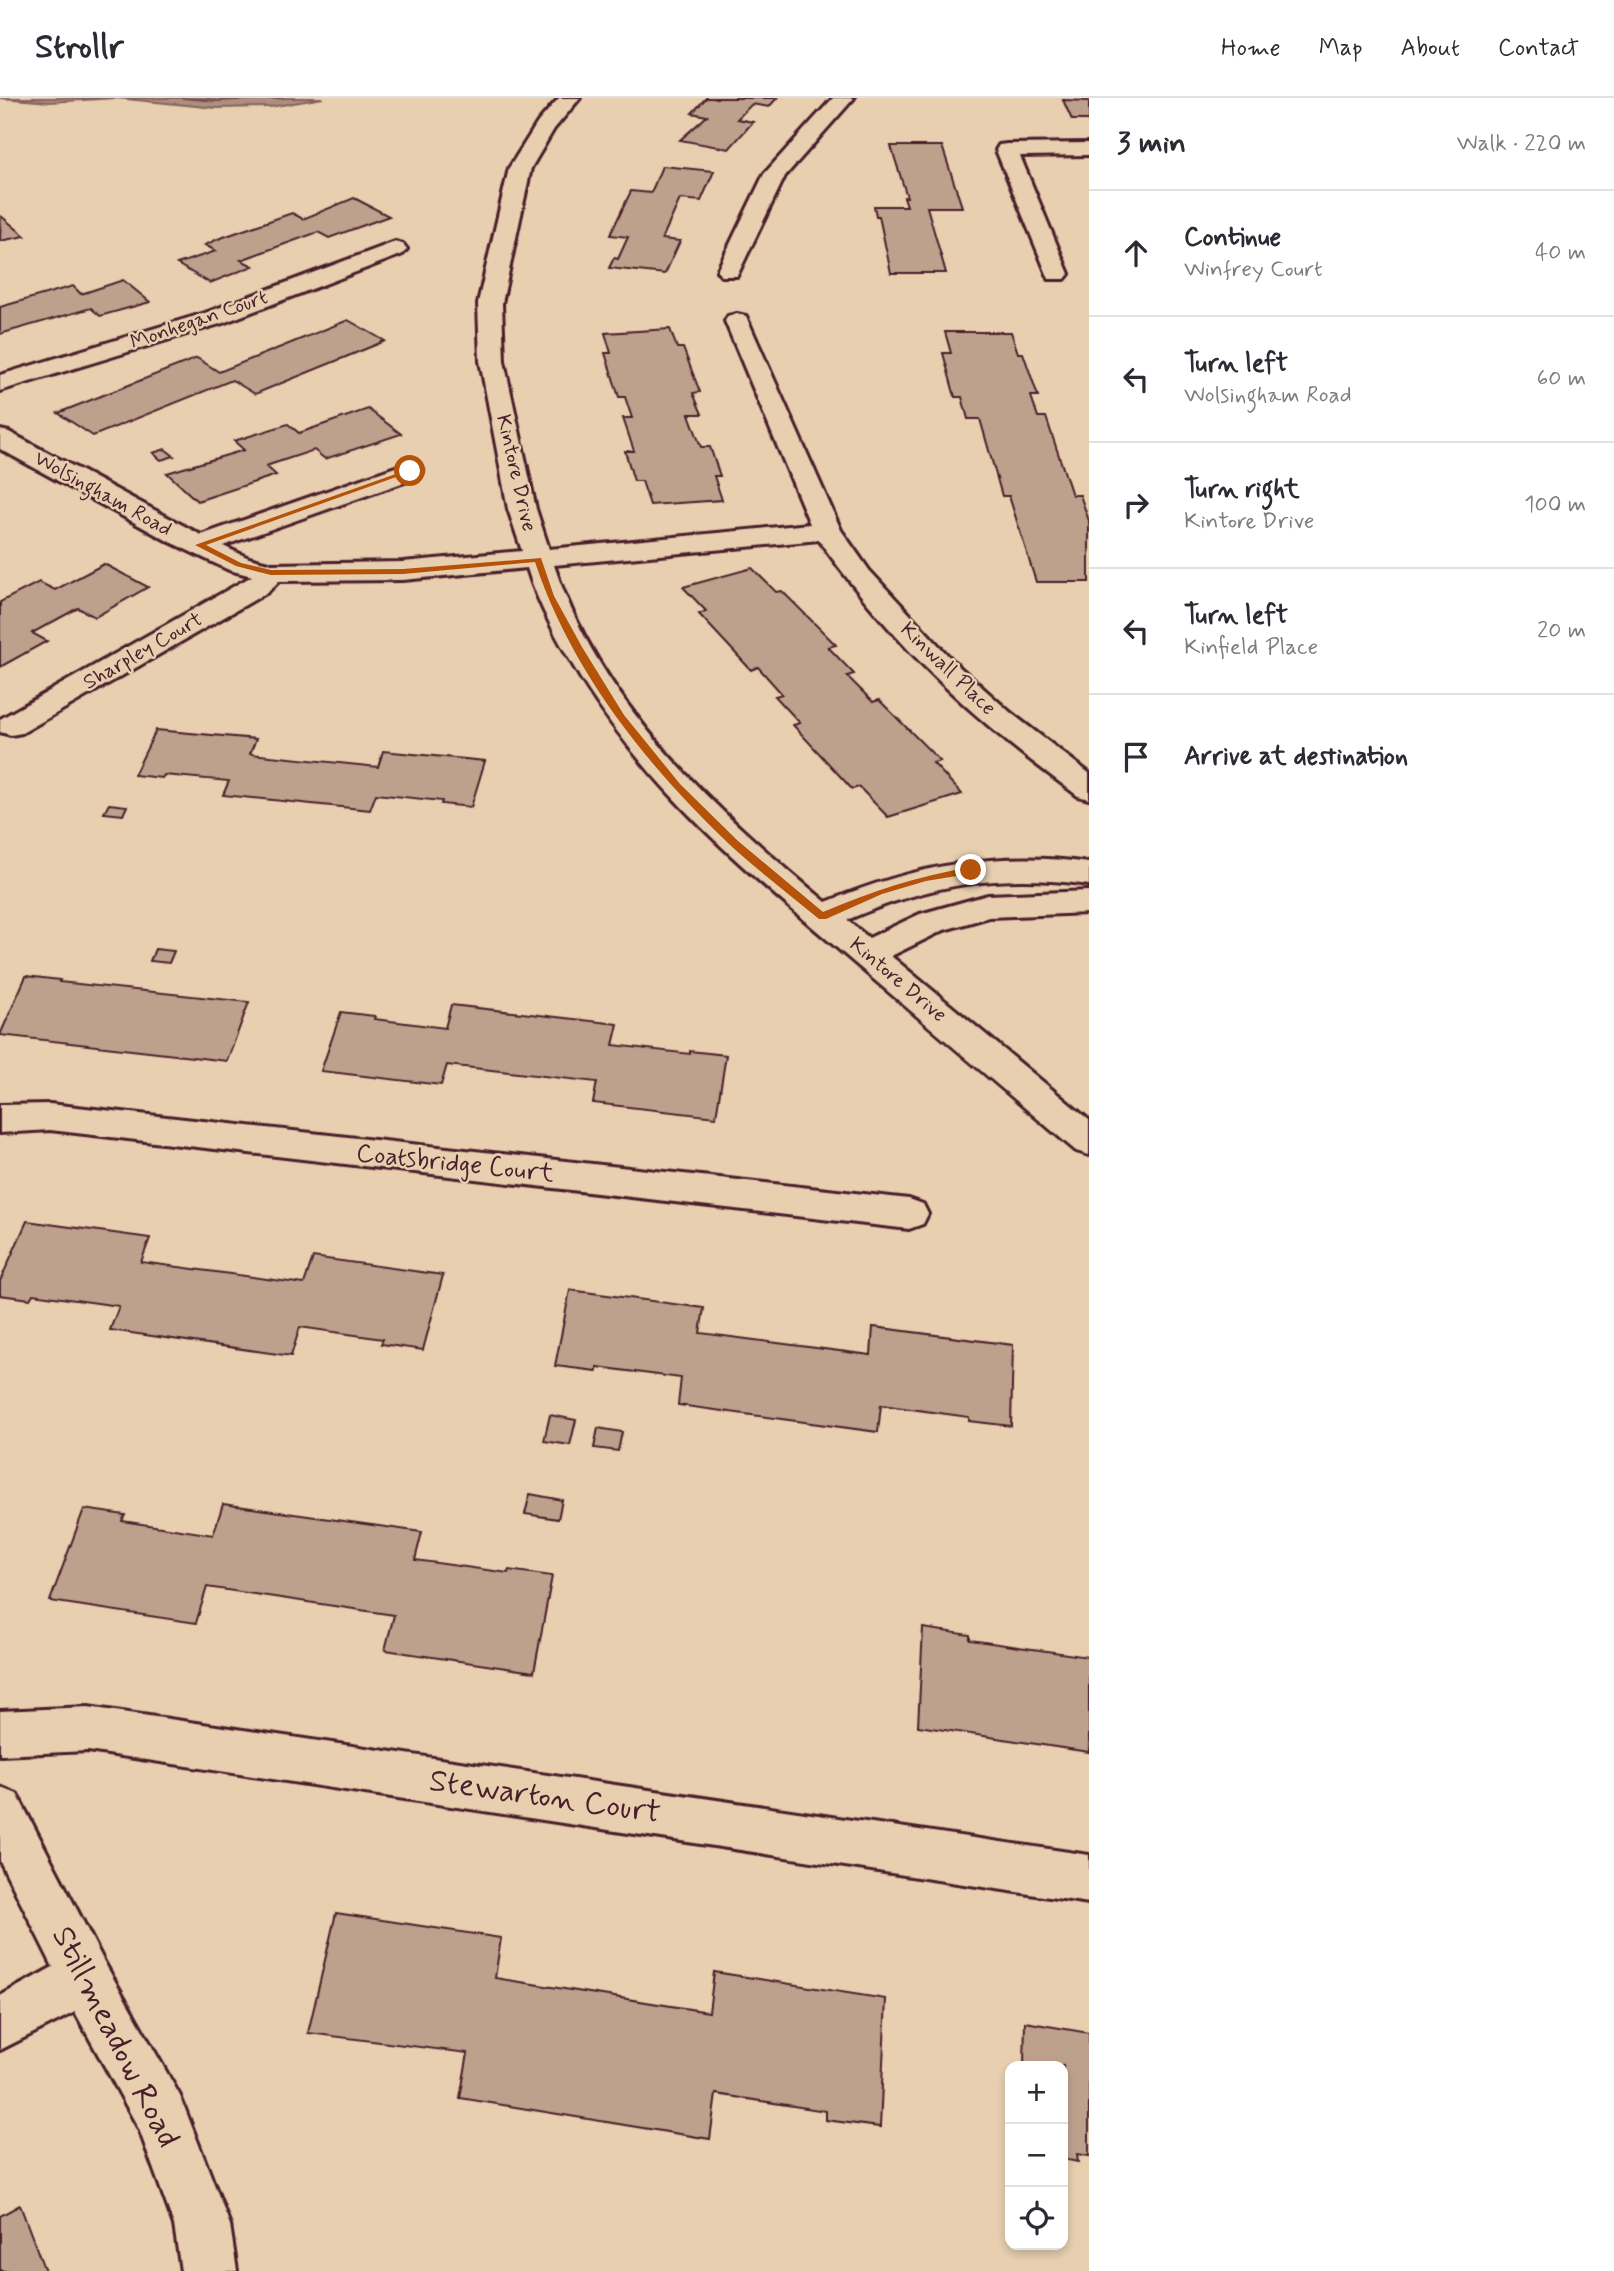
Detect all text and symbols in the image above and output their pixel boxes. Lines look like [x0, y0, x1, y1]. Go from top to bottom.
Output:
text: Strollr [35, 26, 124, 70]
text: Home [1221, 33, 1281, 64]
text: Map [1319, 33, 1363, 64]
text: About [1401, 33, 1460, 64]
text: Contact [1498, 33, 1579, 64]
text: 3 min [1117, 124, 1186, 163]
text: Walk · 220 m [1457, 129, 1586, 159]
text: Continue [1184, 221, 1281, 255]
icon: ahead [1117, 234, 1155, 272]
text: 40 m [1535, 238, 1586, 268]
text: Winfrey Court [1184, 255, 1323, 285]
street label: Monhegan Court [127, 283, 272, 357]
text: Turn left [1184, 347, 1288, 381]
icon: left [1117, 360, 1155, 398]
text: 60 m [1537, 364, 1586, 394]
text: Wolsingham Road [1184, 381, 1352, 411]
street label: Kintore Drive [489, 412, 543, 534]
street label: Wolsingham Road [28, 445, 177, 545]
route start [394, 455, 425, 486]
text: Turn right [1184, 473, 1300, 507]
icon: right [1117, 486, 1155, 524]
text: 100 m [1524, 490, 1586, 520]
text: Kintore Drive [1184, 507, 1314, 537]
text: Turn left [1184, 599, 1288, 633]
street label: Sharpley Court [78, 605, 208, 697]
icon: left [1117, 612, 1155, 650]
street label: Kinwall Place [894, 616, 1002, 722]
text: 20 m [1537, 616, 1586, 646]
text: Kinfield Place [1184, 633, 1318, 663]
icon: arrive [1117, 738, 1155, 776]
text: Arrive at destination [1184, 740, 1408, 774]
route end [955, 854, 986, 885]
street label: Kintore Drive [843, 931, 953, 1029]
street label: Coatsbridge Court [354, 1137, 556, 1191]
street label: Stewarton Court [427, 1760, 663, 1834]
street label: Stillmeadow Road [41, 1919, 189, 2155]
map controls [1005, 2061, 1068, 2250]
button: + [1005, 2061, 1068, 2124]
button: − [1005, 2124, 1068, 2187]
button: locate [1005, 2187, 1068, 2250]

